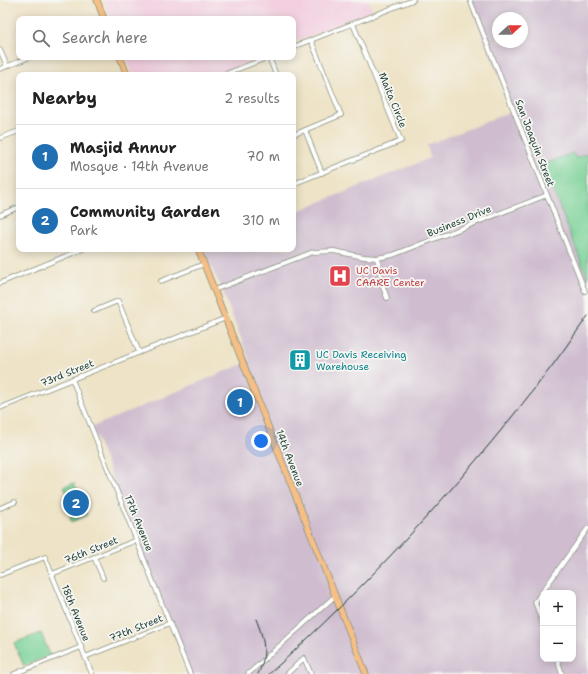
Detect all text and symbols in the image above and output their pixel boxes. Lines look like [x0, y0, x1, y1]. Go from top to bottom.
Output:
north arrow [492, 12, 528, 48]
search box [16, 16, 296, 60]
icon: search [30, 27, 52, 49]
text: Search here [62, 28, 148, 48]
street label: Maita Circle [376, 70, 410, 130]
text: Nearby [32, 87, 97, 109]
text: 2 results [224, 90, 280, 107]
street label: San Joaquin Street [512, 97, 558, 189]
text: Masjid Annur [70, 138, 177, 158]
text: 1 [42, 148, 48, 165]
text: 70 m [246, 148, 280, 165]
text: Mosque · 14th Avenue [70, 158, 209, 175]
text: Community Garden [70, 202, 220, 222]
street label: Business Drive [425, 202, 493, 240]
text: 2 [40, 212, 50, 229]
text: 310 m [242, 212, 280, 229]
text: Park [70, 222, 98, 239]
hospital icon: UC Davis CAARE Center [327, 263, 353, 289]
place label: UC Davis CAARE Center [356, 264, 425, 289]
building icon: UC Davis Receiving Warehouse [287, 347, 313, 373]
place label: UC Davis Receiving Warehouse [316, 348, 406, 373]
street label: 73rd Street [38, 356, 96, 390]
pin: 1 [227, 387, 253, 417]
street label: 14th Avenue [273, 428, 307, 489]
your location [251, 431, 271, 451]
pin: 2 [63, 488, 89, 518]
street label: 17th Avenue [122, 493, 156, 553]
street label: 76th Street [62, 533, 120, 567]
street label: 18th Avenue [59, 583, 93, 644]
map controls [540, 590, 576, 662]
button: + [540, 590, 576, 626]
street label: 77th Street [107, 611, 165, 645]
button: − [540, 626, 576, 662]

